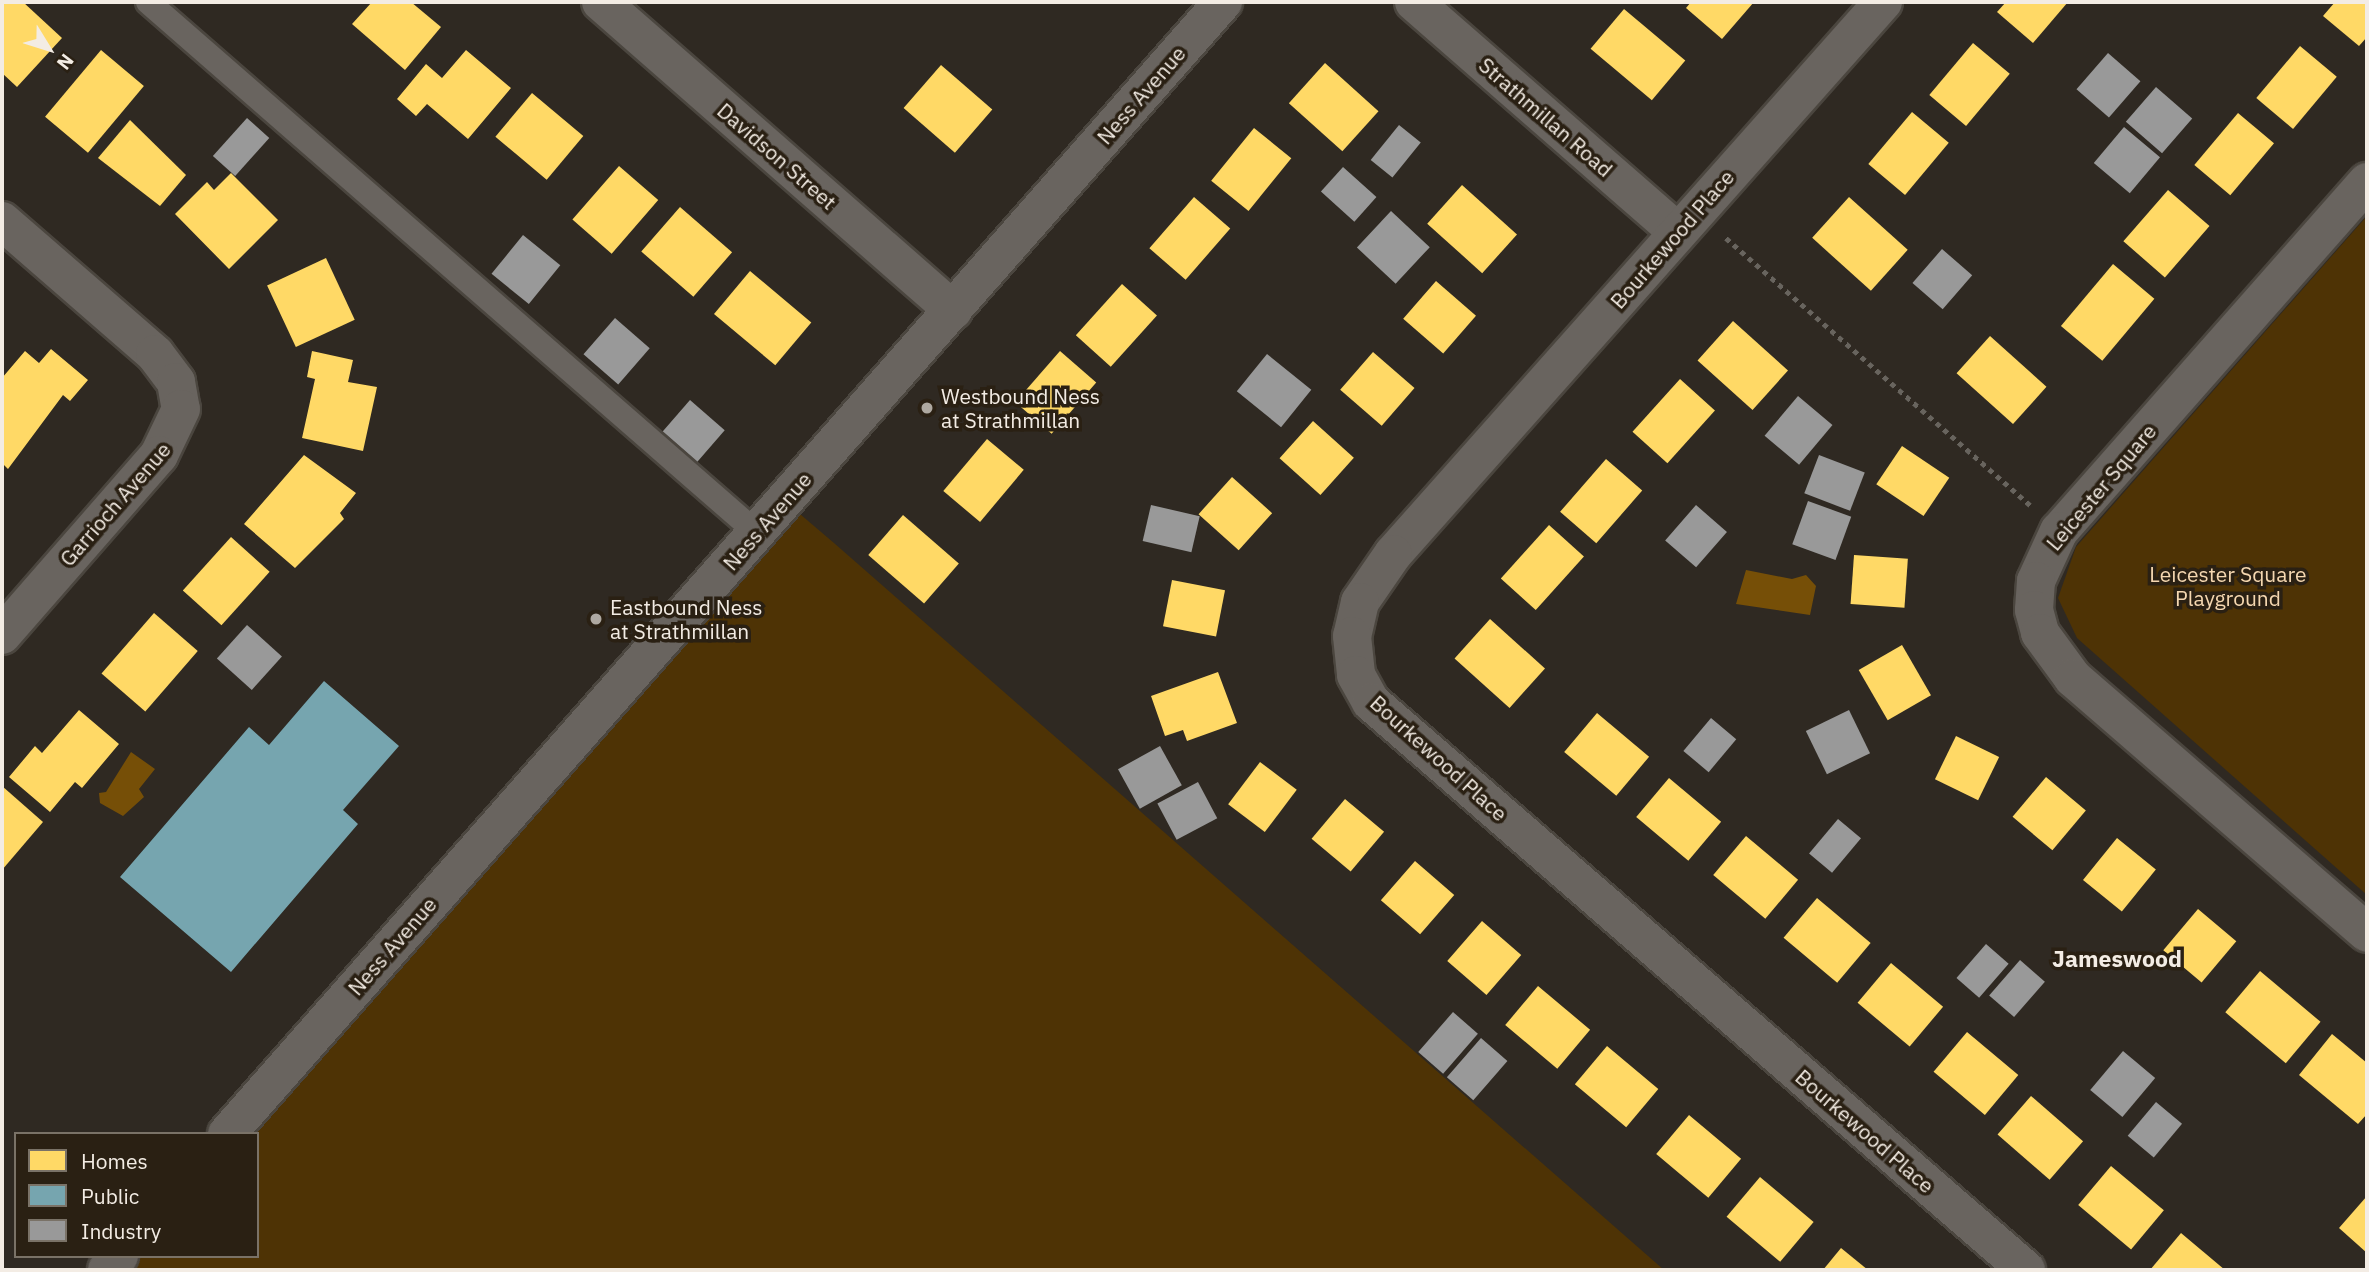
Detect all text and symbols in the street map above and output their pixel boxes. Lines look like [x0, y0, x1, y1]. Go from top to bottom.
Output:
north arrow [14, 14, 84, 84]
street label: Ness Avenue [1092, 41, 1190, 149]
text: N [52, 49, 79, 75]
street label: Strathmillan Road [1474, 52, 1618, 182]
street label: Davidson Street [712, 97, 842, 215]
street label: Bourkewood Place [1605, 164, 1739, 314]
place label: Westbound Ness at Strathmillan [941, 383, 1100, 433]
marker: Westbound Ness at Strathmillan [919, 400, 935, 416]
street label: Leicester Square [2041, 419, 2161, 555]
street label: Garrioch Avenue [54, 437, 176, 571]
street label: Ness Avenue [718, 467, 816, 575]
park label: Leicester Square Playground [2149, 561, 2307, 611]
place label: Eastbound Ness at Strathmillan [610, 594, 763, 644]
marker: Eastbound Ness at Strathmillan [588, 611, 604, 627]
street label: Bourkewood Place [1365, 690, 1513, 826]
street label: Ness Avenue [343, 892, 441, 1000]
district label: Jameswood [2052, 944, 2182, 972]
street label: Bourkewood Place [1790, 1064, 1940, 1198]
legend [14, 1132, 259, 1258]
text: Homes [81, 1147, 148, 1175]
text: Public [81, 1182, 139, 1210]
text: Industry [81, 1217, 161, 1245]

